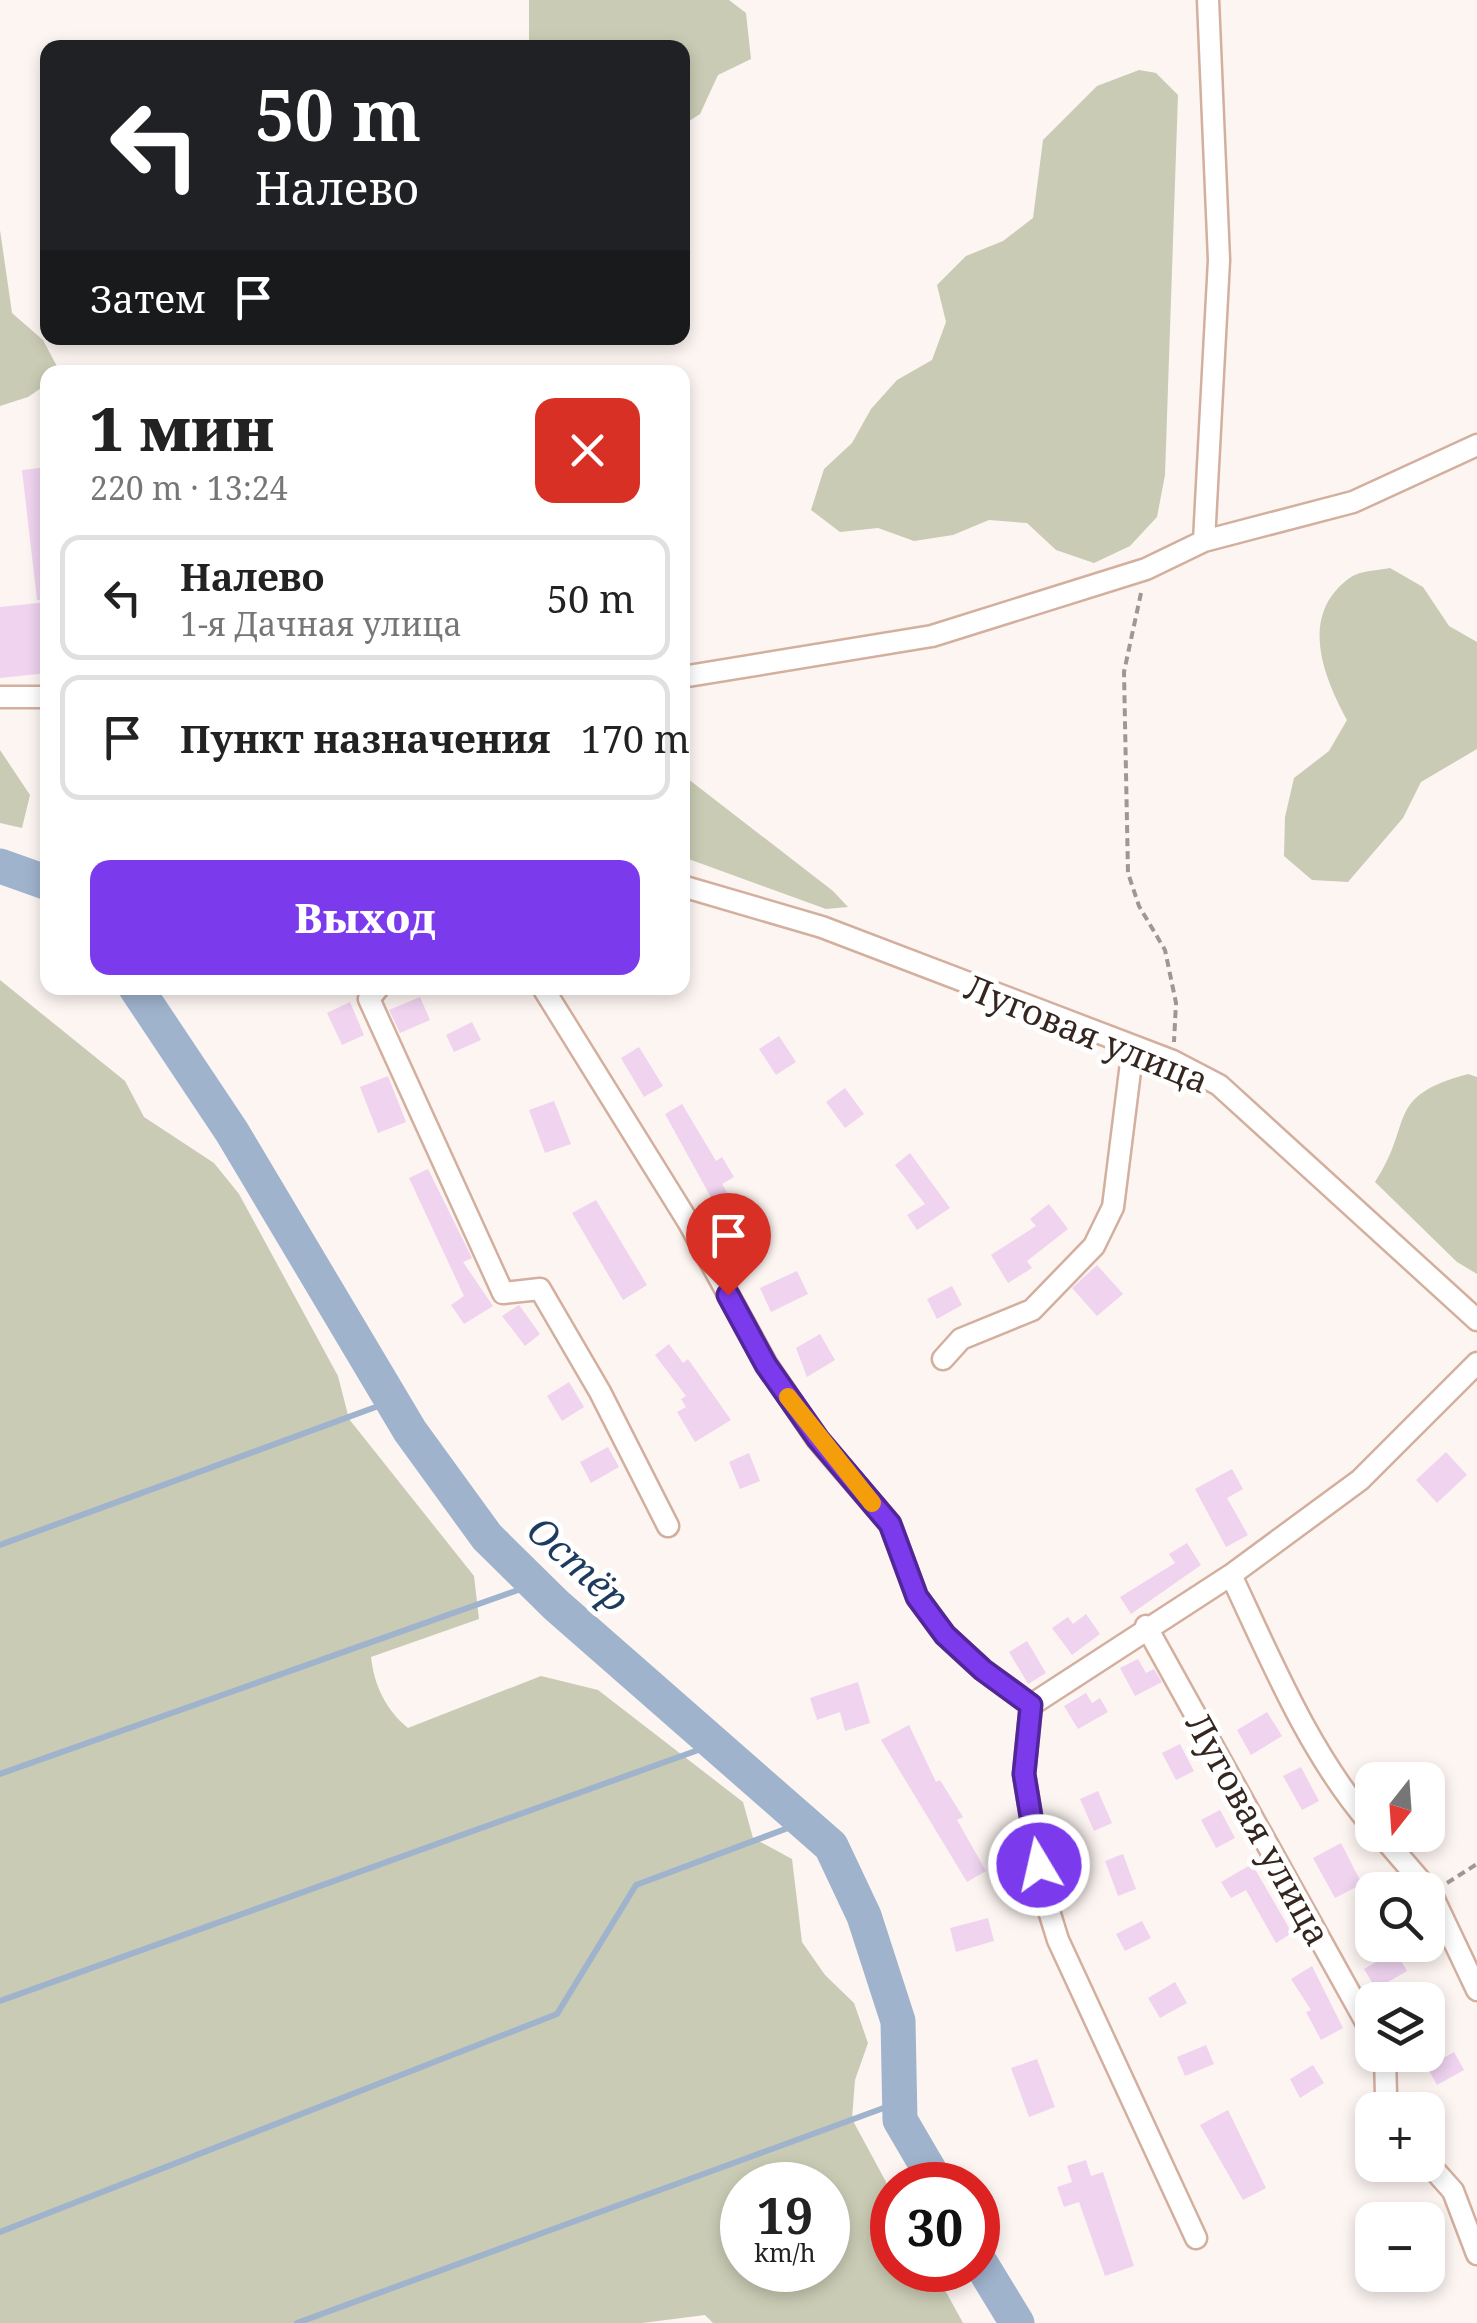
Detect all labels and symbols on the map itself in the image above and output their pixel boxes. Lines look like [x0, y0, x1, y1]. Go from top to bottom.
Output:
street label: Луговая улица [958, 963, 1216, 1103]
pin [686, 1193, 771, 1296]
water label: Остёр [517, 1503, 641, 1623]
street label: Луговая улица [1176, 1704, 1342, 1954]
north arrow [1355, 1762, 1445, 1852]
position arrow [987, 1813, 1091, 1917]
speed limit sign: 30 [870, 2162, 1000, 2292]

